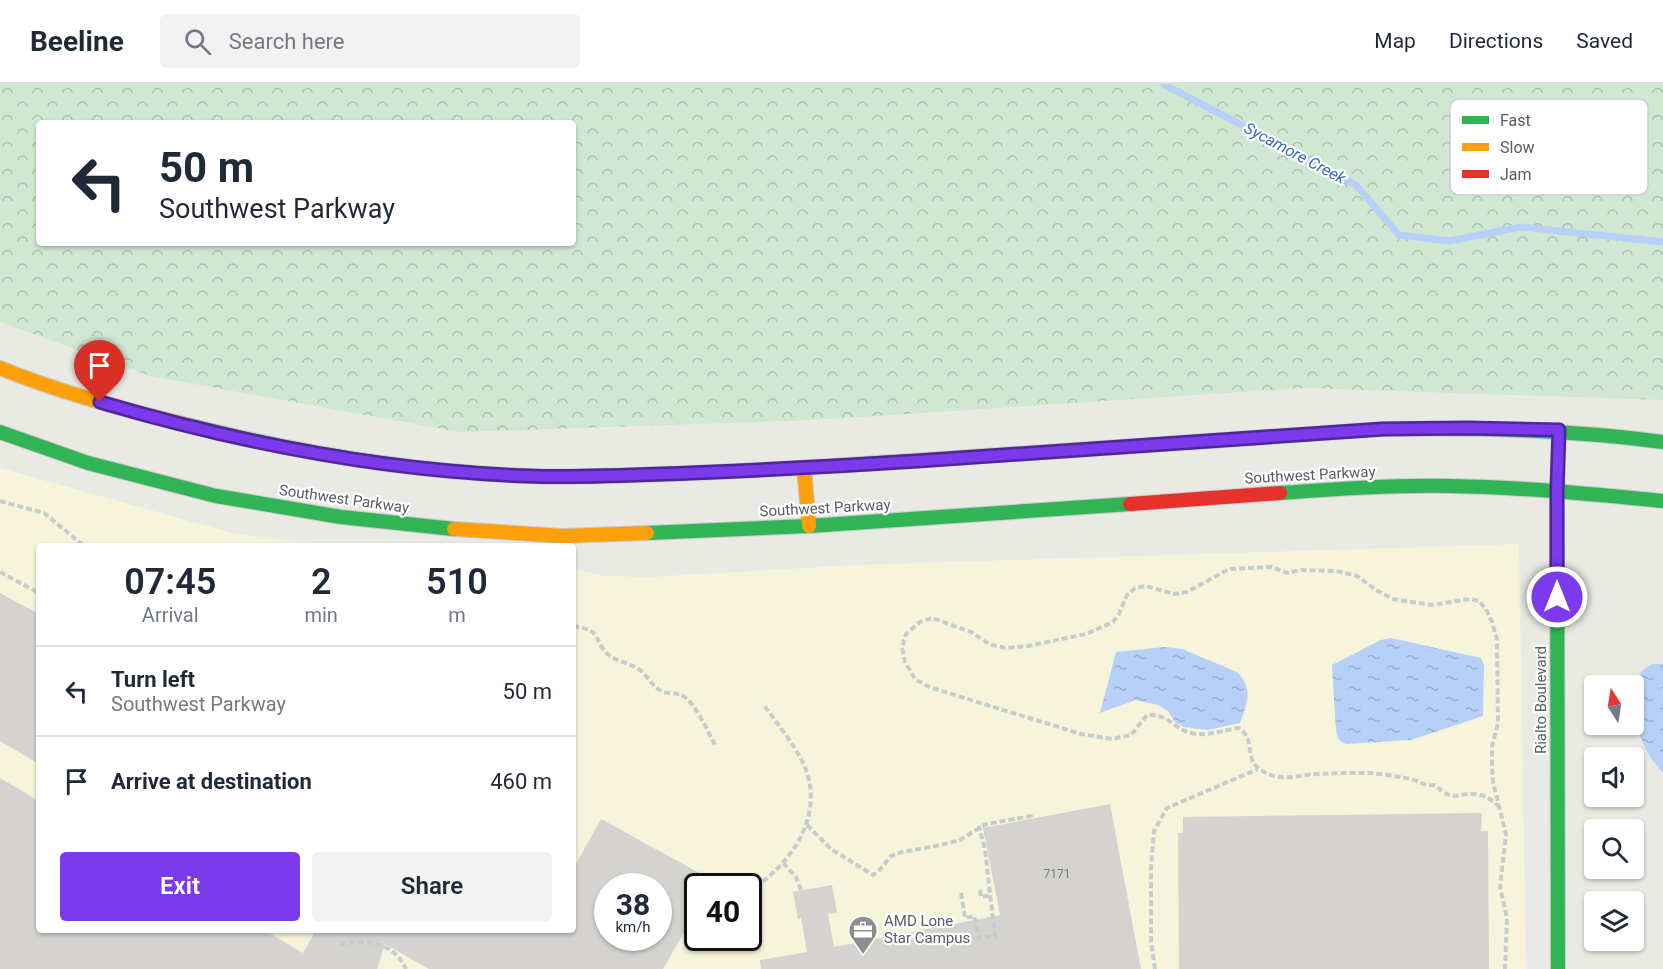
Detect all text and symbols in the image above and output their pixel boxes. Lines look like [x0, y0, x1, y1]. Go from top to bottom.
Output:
search box [160, 14, 580, 68]
text: Beeline [30, 25, 124, 58]
icon: search [181, 25, 214, 58]
text: Search here [229, 29, 345, 54]
text: Map [1374, 29, 1416, 53]
text: Directions [1449, 29, 1543, 53]
text: Saved [1576, 29, 1633, 53]
legend [1450, 99, 1648, 195]
text: Fast [1500, 111, 1531, 130]
water label: Sycamore Creek [1241, 118, 1350, 188]
text: Slow [1500, 138, 1535, 157]
text: 50 m [159, 143, 254, 192]
icon: left [60, 144, 138, 222]
text: Jam [1500, 165, 1532, 184]
text: Southwest Parkway [159, 193, 395, 225]
pin [74, 340, 125, 402]
icon: arrive [83, 349, 116, 382]
street label: Southwest Parkway [1244, 463, 1376, 487]
street label: Southwest Parkway [278, 481, 410, 517]
street label: Southwest Parkway [759, 496, 891, 520]
text: 07:45 [124, 561, 216, 603]
text: 2 [311, 561, 331, 603]
text: 510 [426, 561, 488, 603]
position arrow [1525, 565, 1589, 629]
text: Arrival [142, 603, 199, 627]
text: min [304, 603, 338, 627]
text: m [448, 603, 466, 627]
street label: Rialto Boulevard [1532, 646, 1550, 754]
text: Turn left [111, 667, 195, 692]
icon: left [60, 675, 93, 708]
north arrow [1584, 675, 1644, 735]
map controls [1584, 675, 1644, 951]
text: 50 m [503, 679, 552, 704]
text: Southwest Parkway [111, 692, 286, 716]
button: sound [1584, 747, 1644, 807]
icon: arrive [60, 765, 93, 798]
text: Arrive at destination [111, 769, 312, 794]
text: 460 m [490, 769, 552, 794]
button: search [1584, 819, 1644, 879]
button: Exit [60, 852, 300, 921]
button: Share [312, 852, 552, 921]
house number: 7171 [1044, 867, 1070, 881]
speed limit sign: 40 [684, 873, 762, 951]
text: 38 [616, 887, 650, 922]
button: layers [1584, 891, 1644, 951]
place label: AMD Lone Star Campus [884, 912, 970, 947]
office icon: AMD Lone Star Campus [847, 914, 879, 956]
text: km/h [615, 918, 651, 936]

